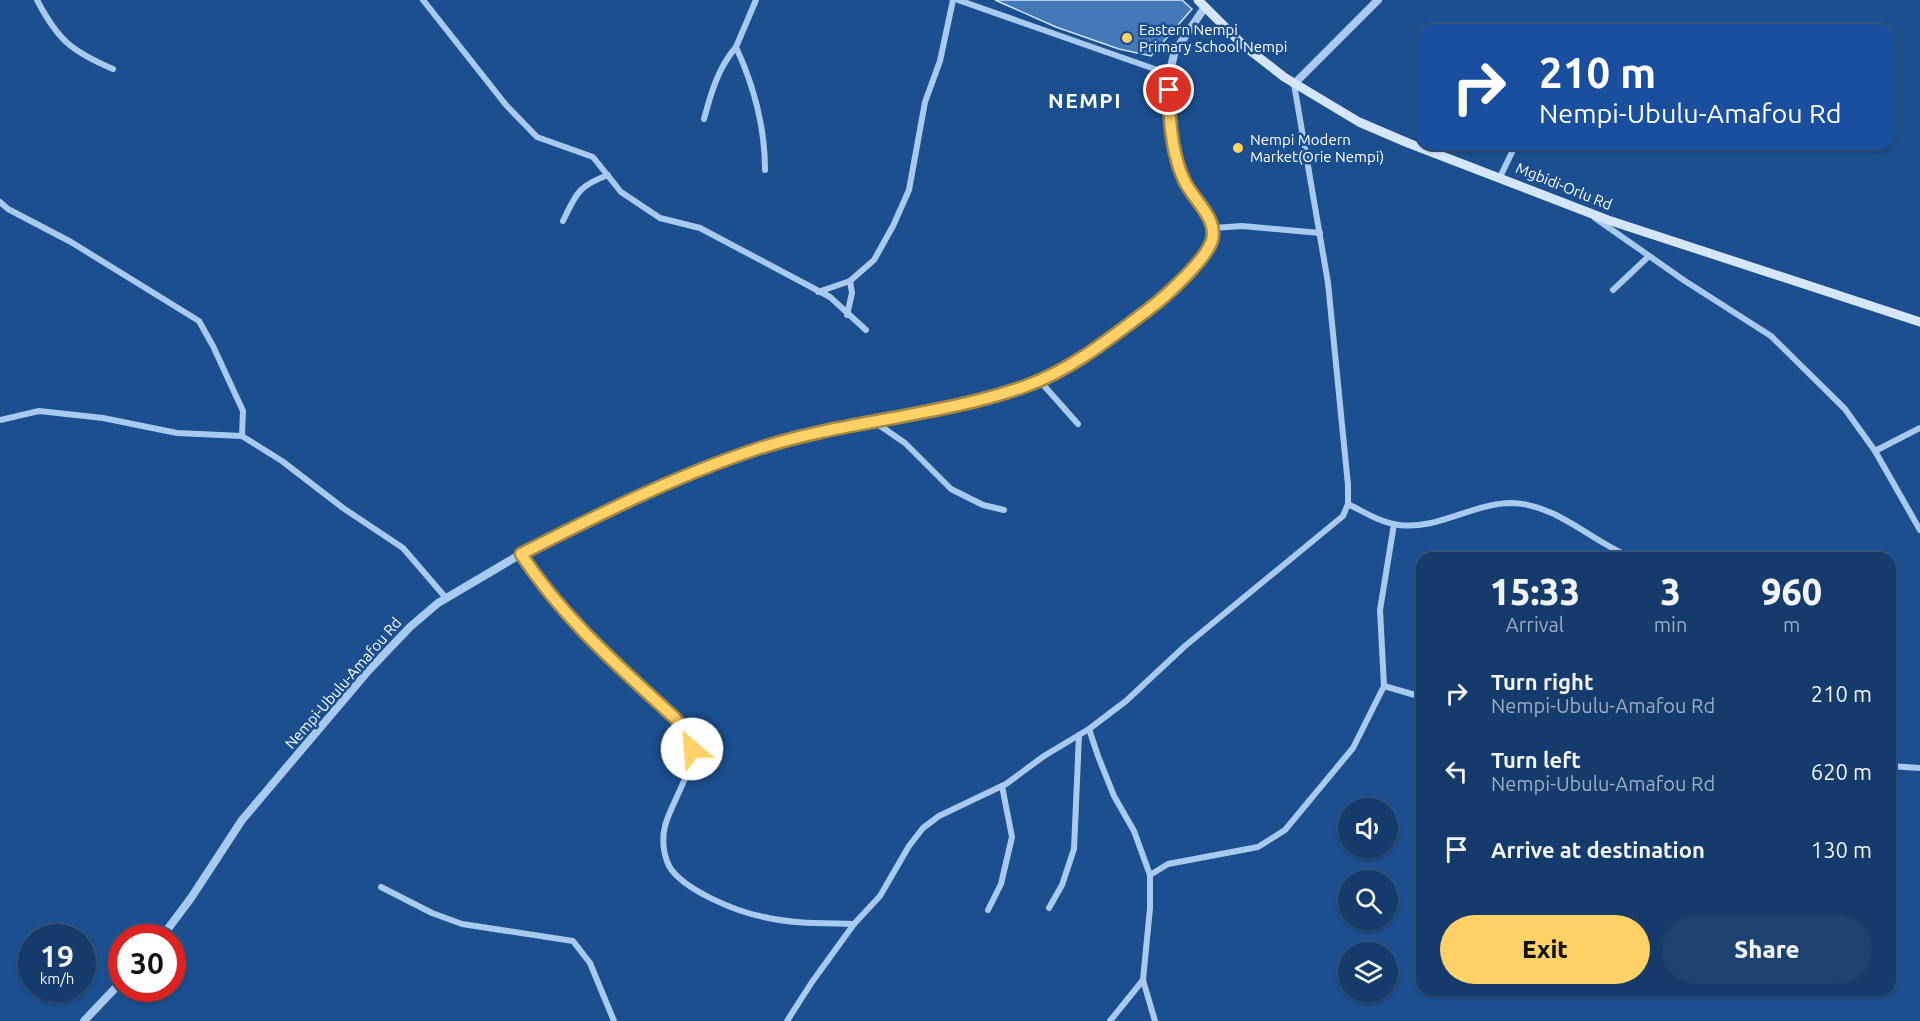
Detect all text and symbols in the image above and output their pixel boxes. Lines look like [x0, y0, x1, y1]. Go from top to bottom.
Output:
place label: Eastern Nempi Primary School Nempi [1139, 21, 1287, 55]
marker: Eastern Nempi Primary School Nempi [1120, 31, 1134, 45]
icon: right [1440, 48, 1518, 126]
text: 210 m [1539, 49, 1656, 96]
pin [1143, 64, 1194, 115]
icon: arrive [1152, 73, 1185, 106]
district label: NEMPI [1048, 88, 1122, 112]
text: Nempi-Ubulu-Amafou Rd [1539, 98, 1842, 128]
place label: Nempi Modern Market(Orie Nempi) [1250, 131, 1384, 165]
marker: Nempi Modern Market(Orie Nempi) [1231, 141, 1245, 155]
street label: Mgbidi-Orlu Rd [1513, 159, 1615, 213]
text: 15:33 [1490, 571, 1580, 612]
text: 3 [1660, 571, 1681, 612]
text: 960 [1761, 571, 1822, 612]
text: Arrival [1506, 613, 1564, 636]
text: min [1654, 613, 1687, 636]
text: m [1783, 613, 1800, 636]
street label: Nempi-Ubulu-Amafou Rd [281, 614, 405, 752]
text: Turn right [1491, 669, 1593, 694]
icon: right [1440, 677, 1473, 710]
text: 210 m [1811, 681, 1872, 706]
text: Nempi-Ubulu-Amafou Rd [1491, 694, 1715, 717]
position arrow [660, 717, 724, 781]
text: Turn left [1491, 747, 1581, 772]
icon: left [1440, 755, 1473, 788]
text: 620 m [1811, 759, 1872, 784]
text: Nempi-Ubulu-Amafou Rd [1491, 772, 1715, 795]
map controls [1338, 798, 1398, 1002]
button: sound [1338, 798, 1398, 858]
icon: arrive [1440, 833, 1473, 866]
text: Arrive at destination [1491, 837, 1705, 862]
text: 130 m [1811, 837, 1872, 862]
button: search [1338, 870, 1398, 930]
button: Exit [1440, 915, 1650, 984]
button: Share [1662, 915, 1872, 984]
speed limit sign: 30 [108, 924, 186, 1002]
text: 19 [40, 939, 74, 973]
button: layers [1338, 942, 1398, 1002]
text: km/h [40, 970, 74, 987]

